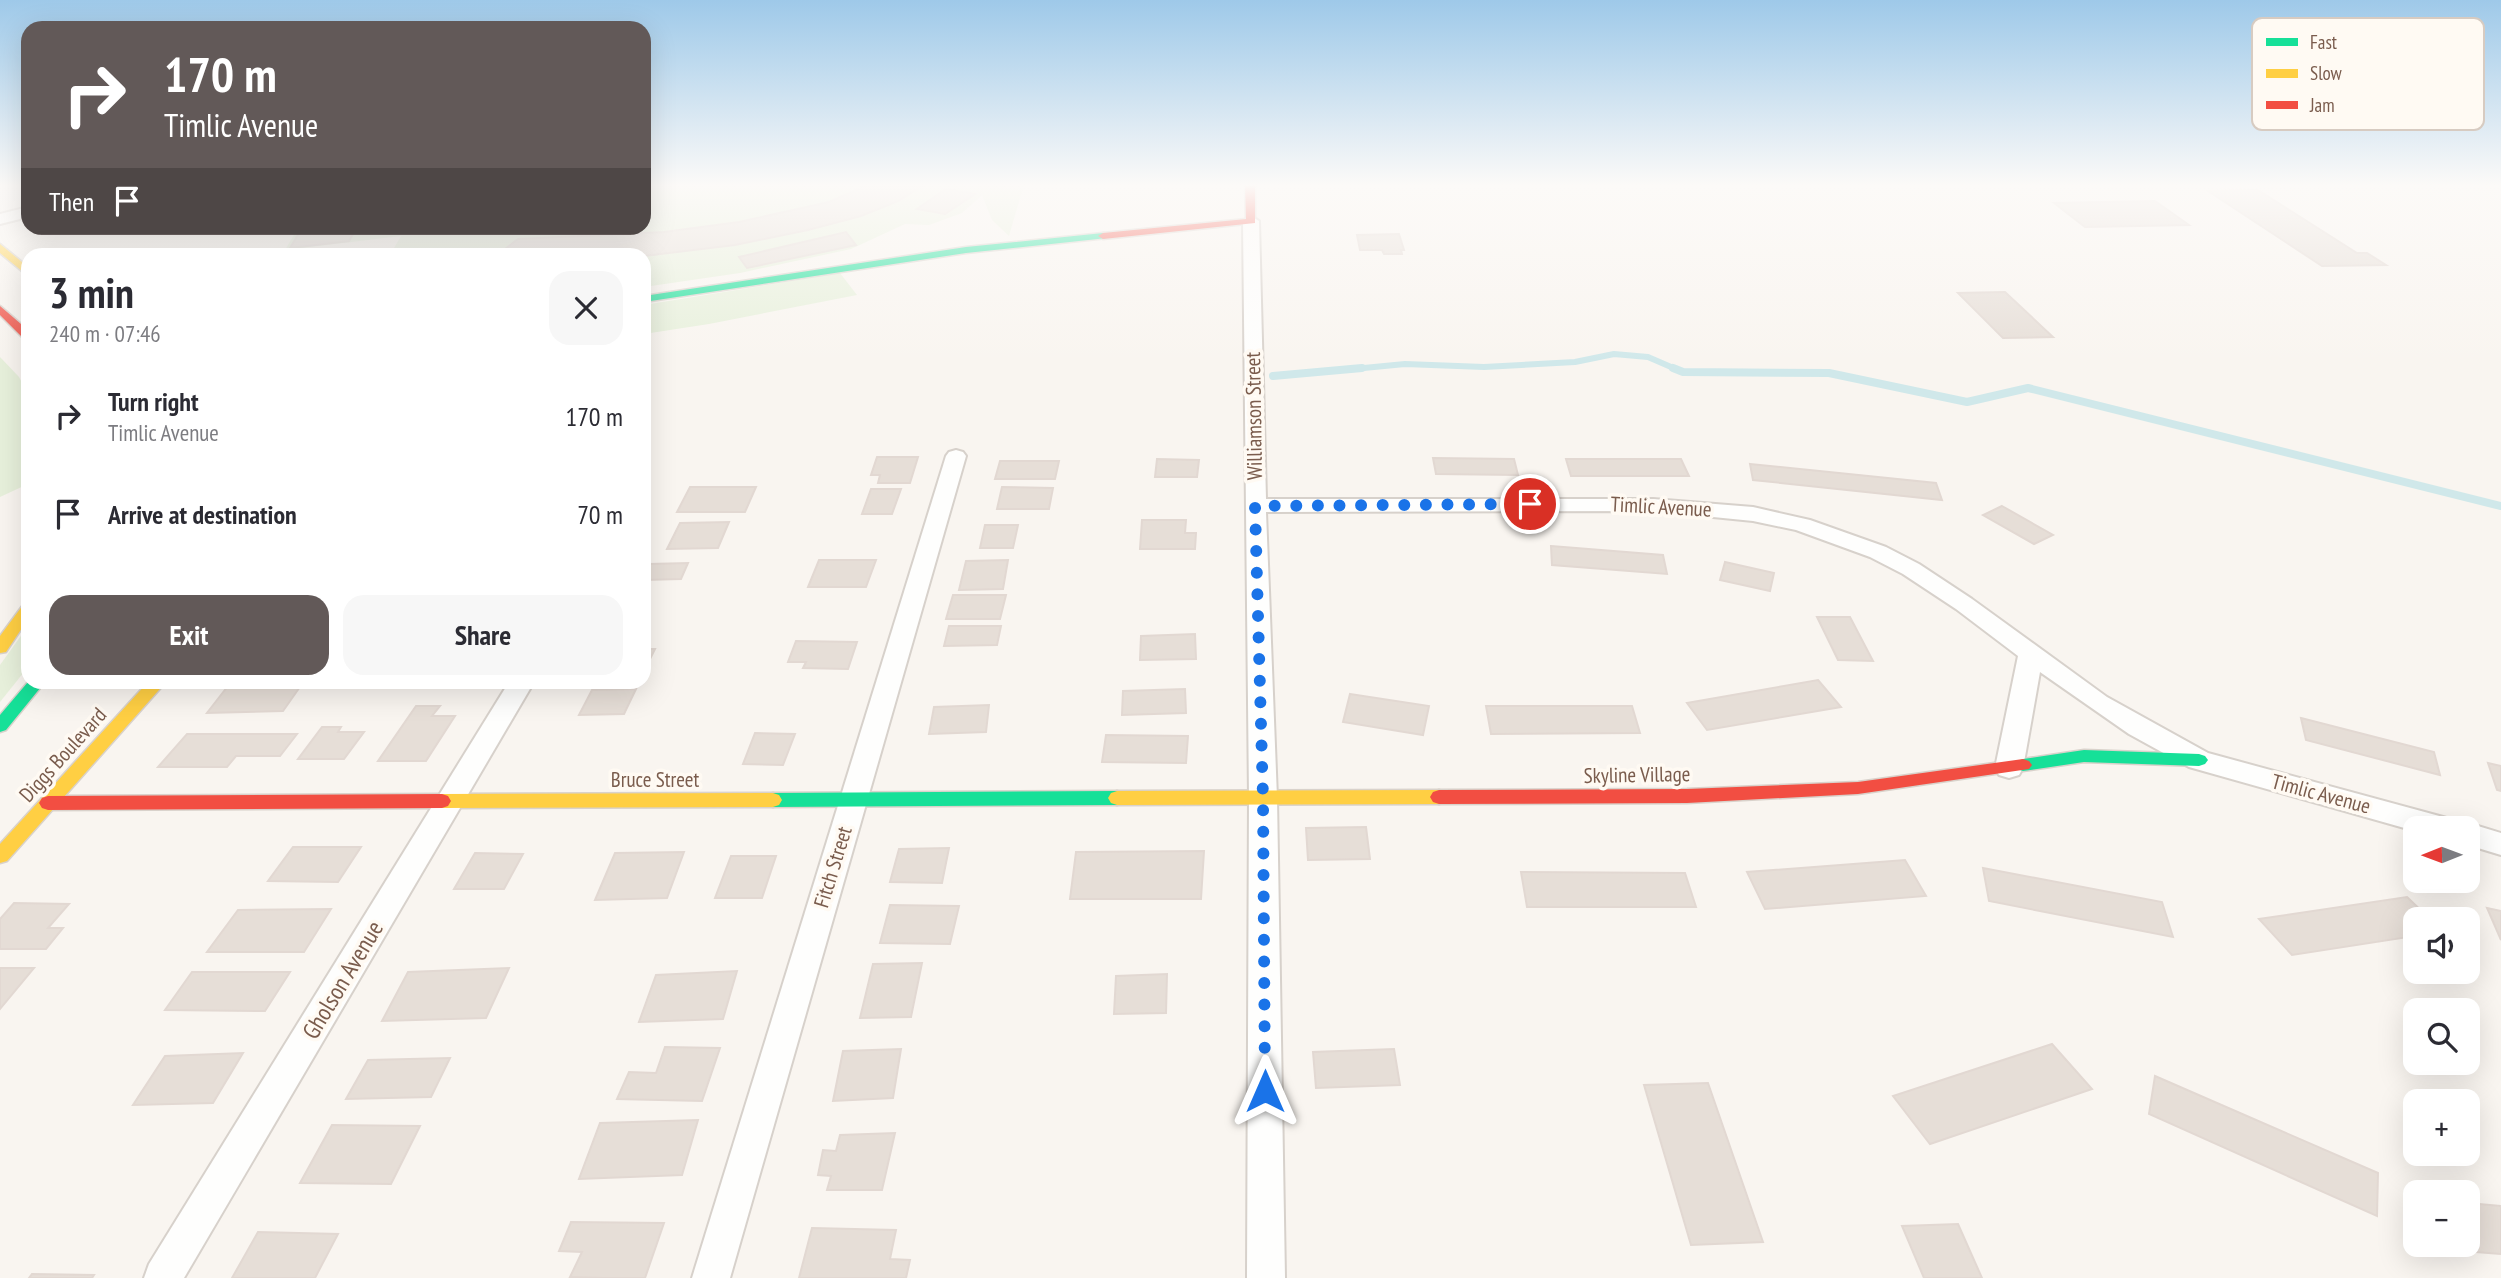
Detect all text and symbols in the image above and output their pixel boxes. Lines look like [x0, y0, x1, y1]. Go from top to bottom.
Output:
legend [2252, 18, 2484, 130]
text: Fast [2310, 30, 2338, 54]
text: 170 m [164, 42, 277, 106]
icon: right [49, 49, 140, 140]
text: Slow [2310, 61, 2343, 85]
text: Jam [2309, 93, 2335, 117]
text: Timlic Avenue [164, 104, 318, 146]
icon: arrive [108, 182, 146, 220]
text: Then [49, 185, 94, 218]
text: 3 min [49, 265, 134, 320]
button: close [549, 271, 623, 345]
text: 240 m · 07:46 [49, 319, 161, 348]
street label: Williamson Street [1239, 351, 1268, 480]
text: Turn right [108, 385, 199, 418]
icon: right [49, 397, 87, 435]
text: 170 m [565, 400, 623, 433]
text: Timlic Avenue [108, 418, 219, 447]
pin [1500, 474, 1560, 534]
icon: arrive [1511, 485, 1549, 523]
street label: Timlic Avenue [1610, 490, 1712, 523]
icon: arrive [49, 495, 87, 533]
text: Arrive at destination [108, 498, 297, 531]
text: 70 m [577, 498, 623, 531]
button: Exit [49, 595, 329, 675]
button: Share [343, 595, 623, 675]
street label: Diggs Boulevard [13, 702, 112, 808]
street label: Skyline Village [1583, 760, 1690, 789]
street label: Bruce Street [611, 766, 699, 793]
street label: Timlic Avenue [2269, 767, 2373, 820]
north arrow [2403, 816, 2480, 892]
map controls [2403, 816, 2480, 1257]
street label: Fitch Street [807, 823, 858, 911]
button: sound [2403, 907, 2480, 984]
street label: Gholson Avenue [295, 915, 390, 1045]
button: search [2403, 998, 2480, 1075]
position arrow [1228, 1054, 1302, 1128]
button: + [2403, 1089, 2480, 1166]
button: − [2403, 1180, 2480, 1257]

